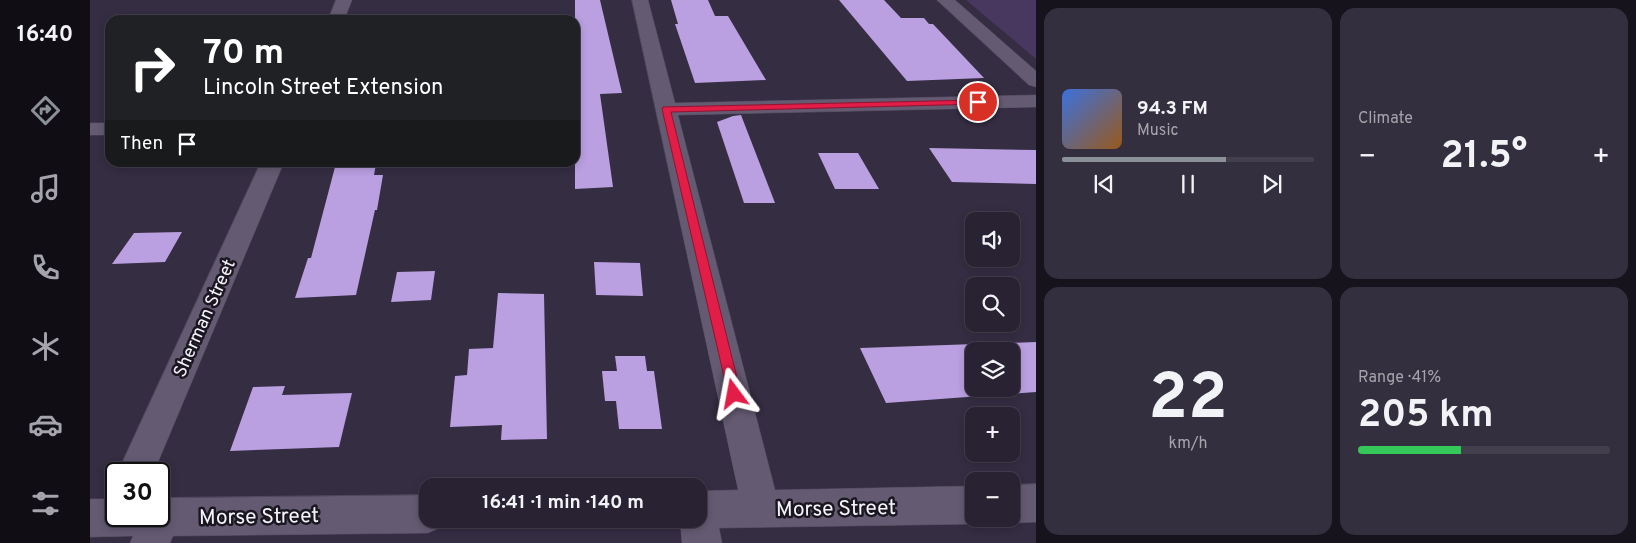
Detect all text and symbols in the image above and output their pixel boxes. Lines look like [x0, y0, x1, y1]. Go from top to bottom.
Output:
text: 16:40 [17, 22, 73, 49]
text: 70 m [203, 32, 284, 76]
icon: right [120, 35, 185, 100]
text: Lincoln Street Extension [203, 75, 443, 102]
pin [957, 81, 999, 123]
icon: arrive [964, 88, 992, 116]
icon: directions [28, 93, 63, 128]
text: 94.3 FM [1137, 97, 1208, 121]
text: Climate [1358, 109, 1413, 129]
text: Music [1137, 121, 1178, 141]
icon: arrive [173, 130, 201, 158]
text: Then [120, 132, 163, 156]
text: 21.5° [1441, 133, 1527, 182]
text: − [1358, 140, 1376, 176]
text: + [1592, 140, 1610, 176]
icon: previous [1090, 170, 1118, 198]
icon: pause [1174, 170, 1202, 198]
icon: next [1258, 170, 1286, 198]
icon: music [28, 171, 63, 206]
map controls [965, 212, 1020, 527]
button: sound [965, 212, 1020, 267]
icon: phone [28, 250, 63, 285]
street label: Sherman Street [169, 256, 242, 381]
button: search [965, 277, 1020, 332]
icon: climate [28, 329, 63, 364]
button: layers [965, 342, 1020, 397]
text: 22 [1148, 360, 1228, 442]
position arrow [707, 367, 759, 419]
text: Range · 41% [1358, 368, 1441, 388]
text: 205 km [1358, 392, 1494, 441]
icon: car [28, 407, 63, 442]
button: + [965, 407, 1020, 462]
text: km/h [1169, 434, 1207, 454]
speed limit sign: 30 [105, 462, 170, 527]
button: − [965, 472, 1020, 527]
icon: filters [28, 486, 63, 521]
text: 16:41 · 1 min · 140 m [482, 491, 644, 515]
street label: Morse Street [776, 495, 896, 524]
street label: Morse Street [199, 503, 319, 532]

